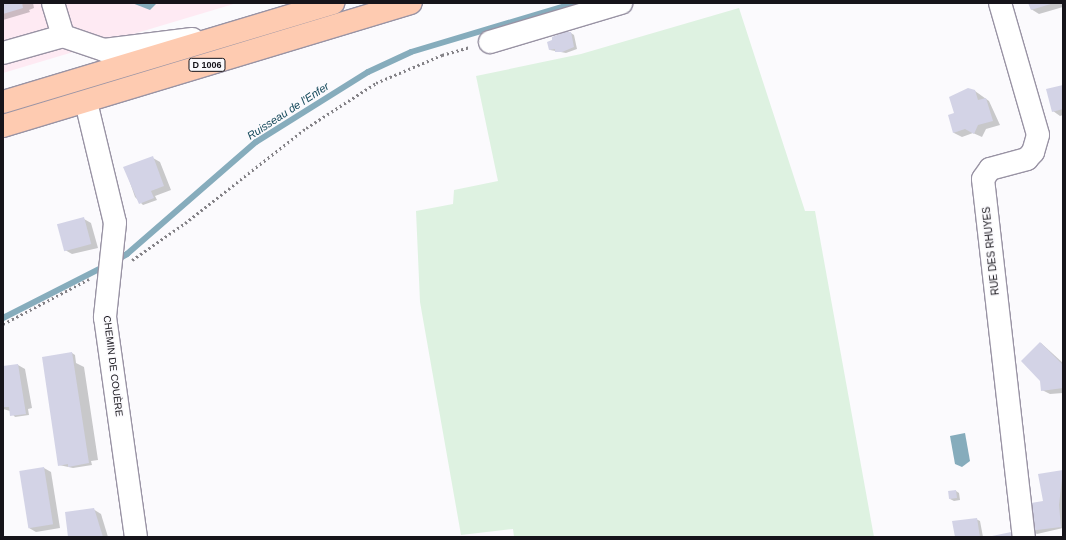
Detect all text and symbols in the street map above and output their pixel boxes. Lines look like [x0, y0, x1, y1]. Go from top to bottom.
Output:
road number: D 1006 [188, 58, 226, 72]
water label: Ruisseau de l'Enfer [245, 80, 331, 142]
street label: RUE DES RHUYES [980, 206, 1002, 296]
street label: CHEMIN DE COUÈRE [101, 315, 125, 417]

